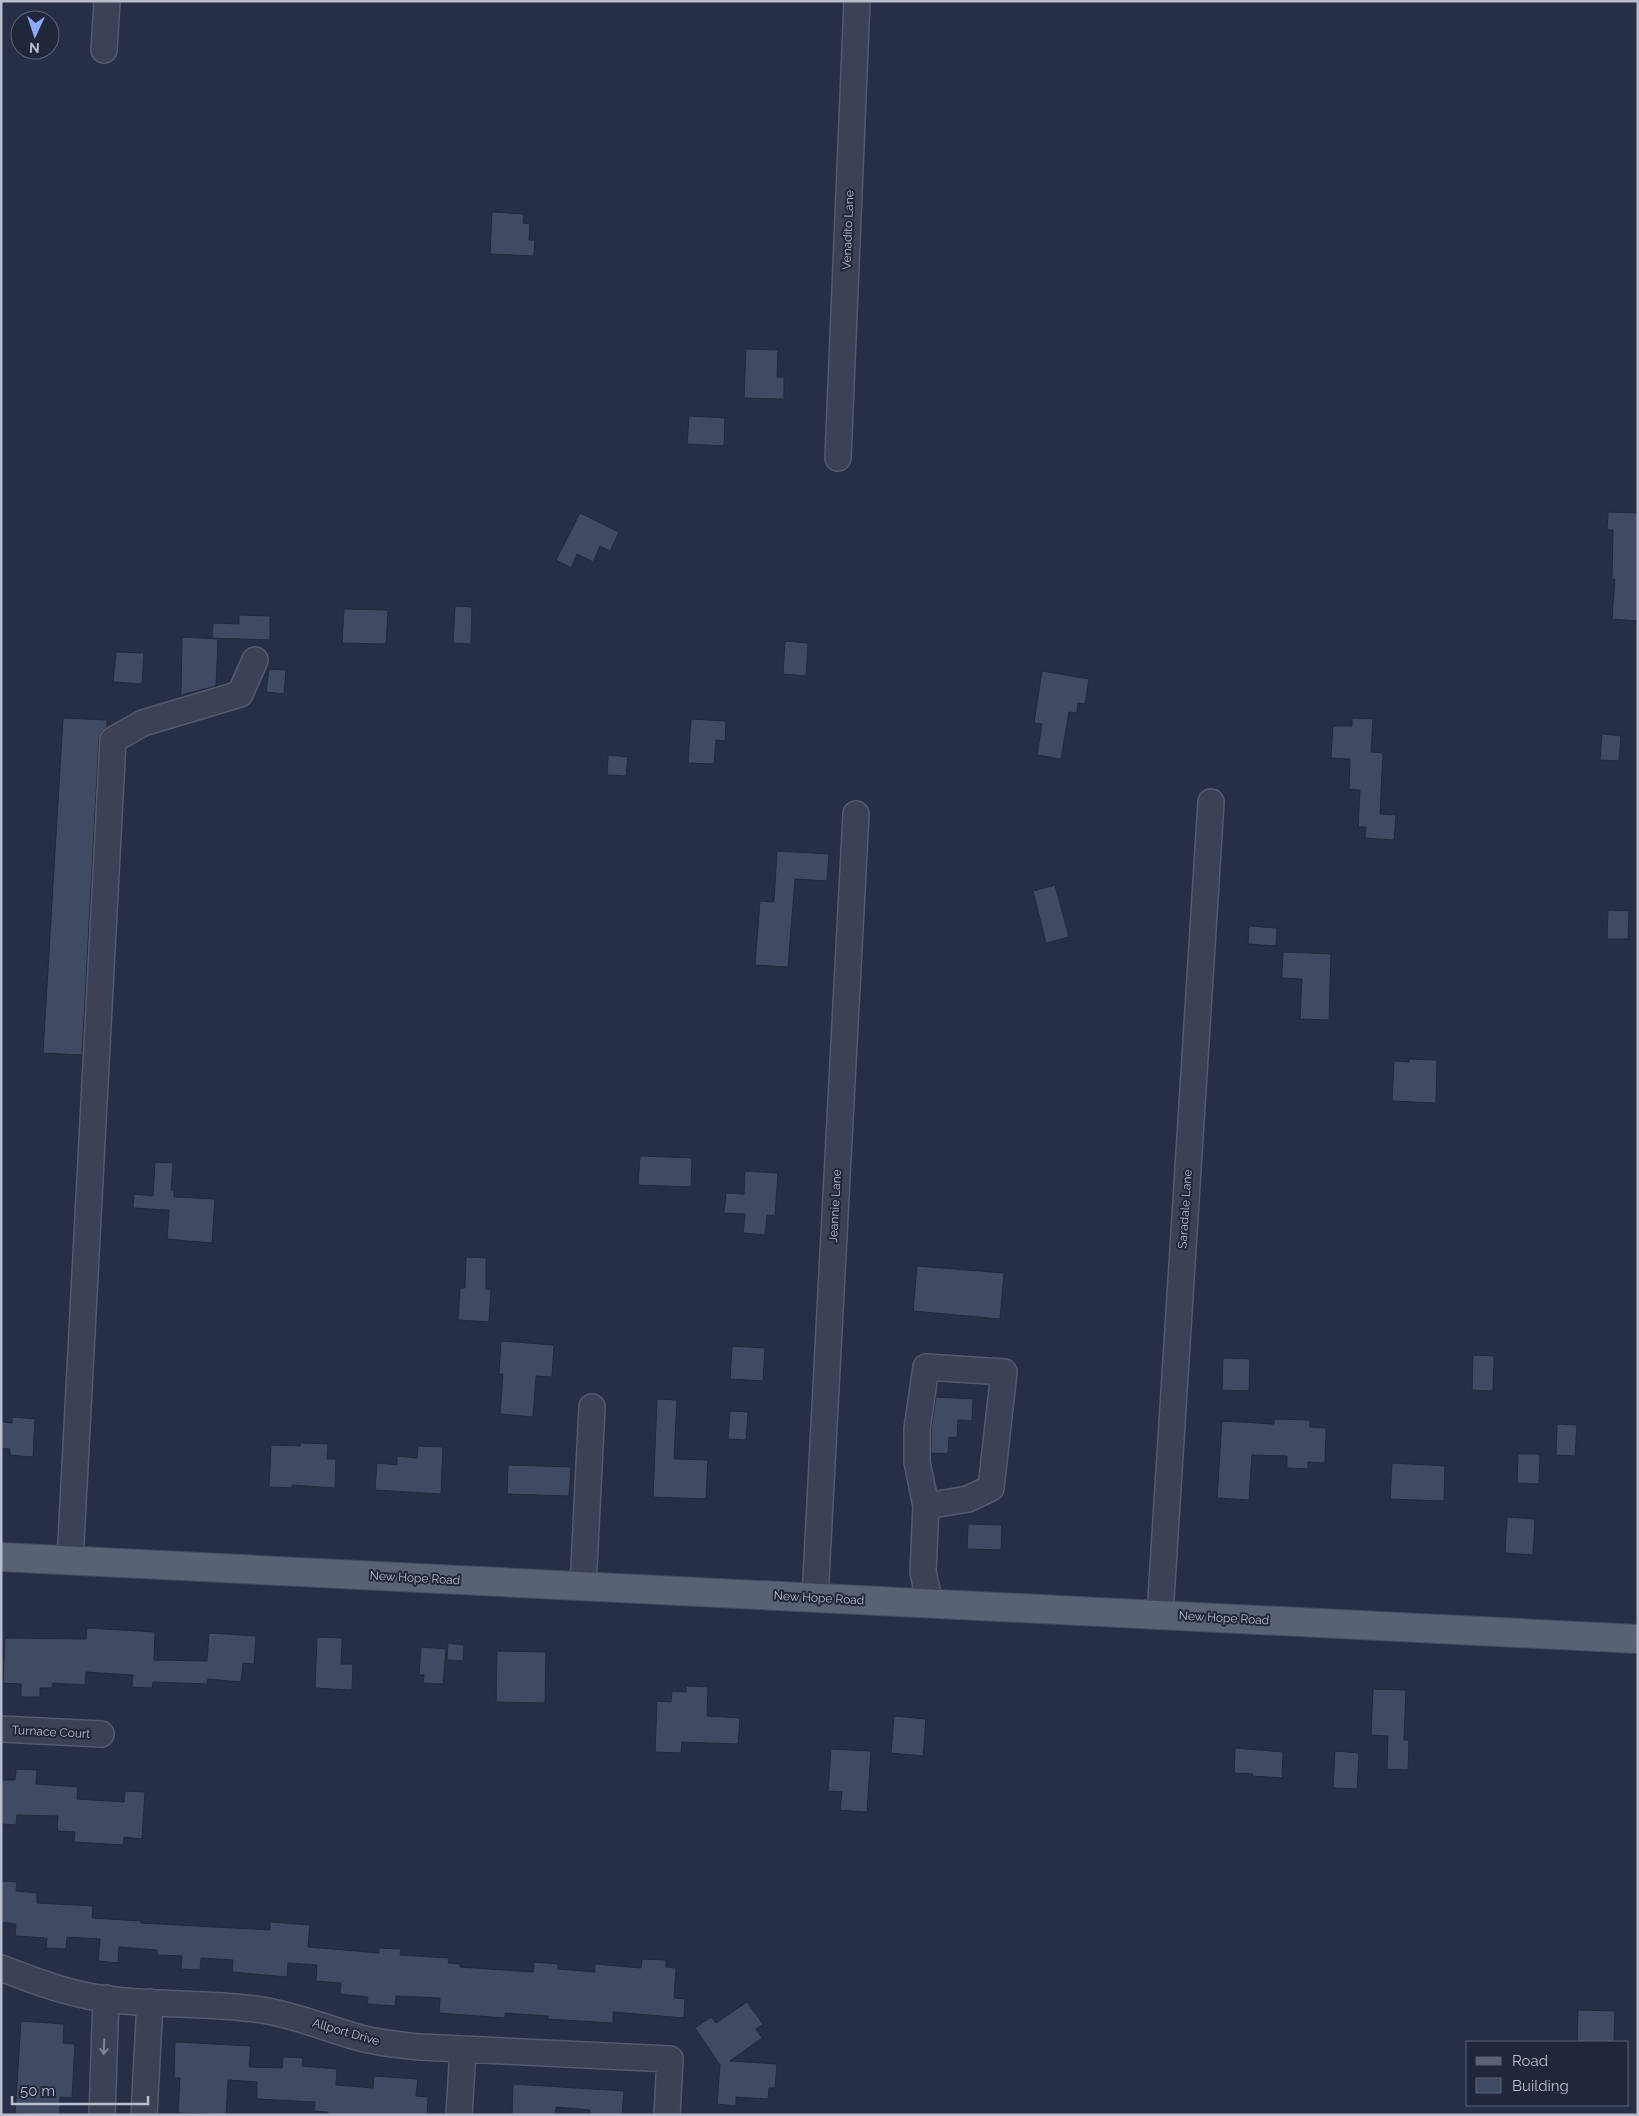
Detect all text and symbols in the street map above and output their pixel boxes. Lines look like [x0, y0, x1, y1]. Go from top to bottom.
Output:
north arrow [10, 10, 60, 60]
text: N [29, 40, 40, 56]
street label: Venadito Lane [840, 190, 856, 270]
street label: Jeannie Lane [826, 1169, 844, 1243]
street label: Saradale Lane [1175, 1169, 1195, 1249]
street label: New Hope Road [369, 1569, 461, 1587]
street label: New Hope Road [773, 1589, 865, 1607]
street label: New Hope Road [1178, 1609, 1270, 1627]
street label: Turnace Court [11, 1723, 91, 1741]
street label: Allport Drive [311, 2016, 381, 2048]
one-way arrow [99, 2038, 109, 2055]
legend [1466, 2041, 1629, 2106]
text: Road [1512, 2052, 1548, 2070]
scale bar [12, 2074, 149, 2106]
text: Building [1512, 2077, 1569, 2095]
text: 50 m [20, 2082, 55, 2100]

